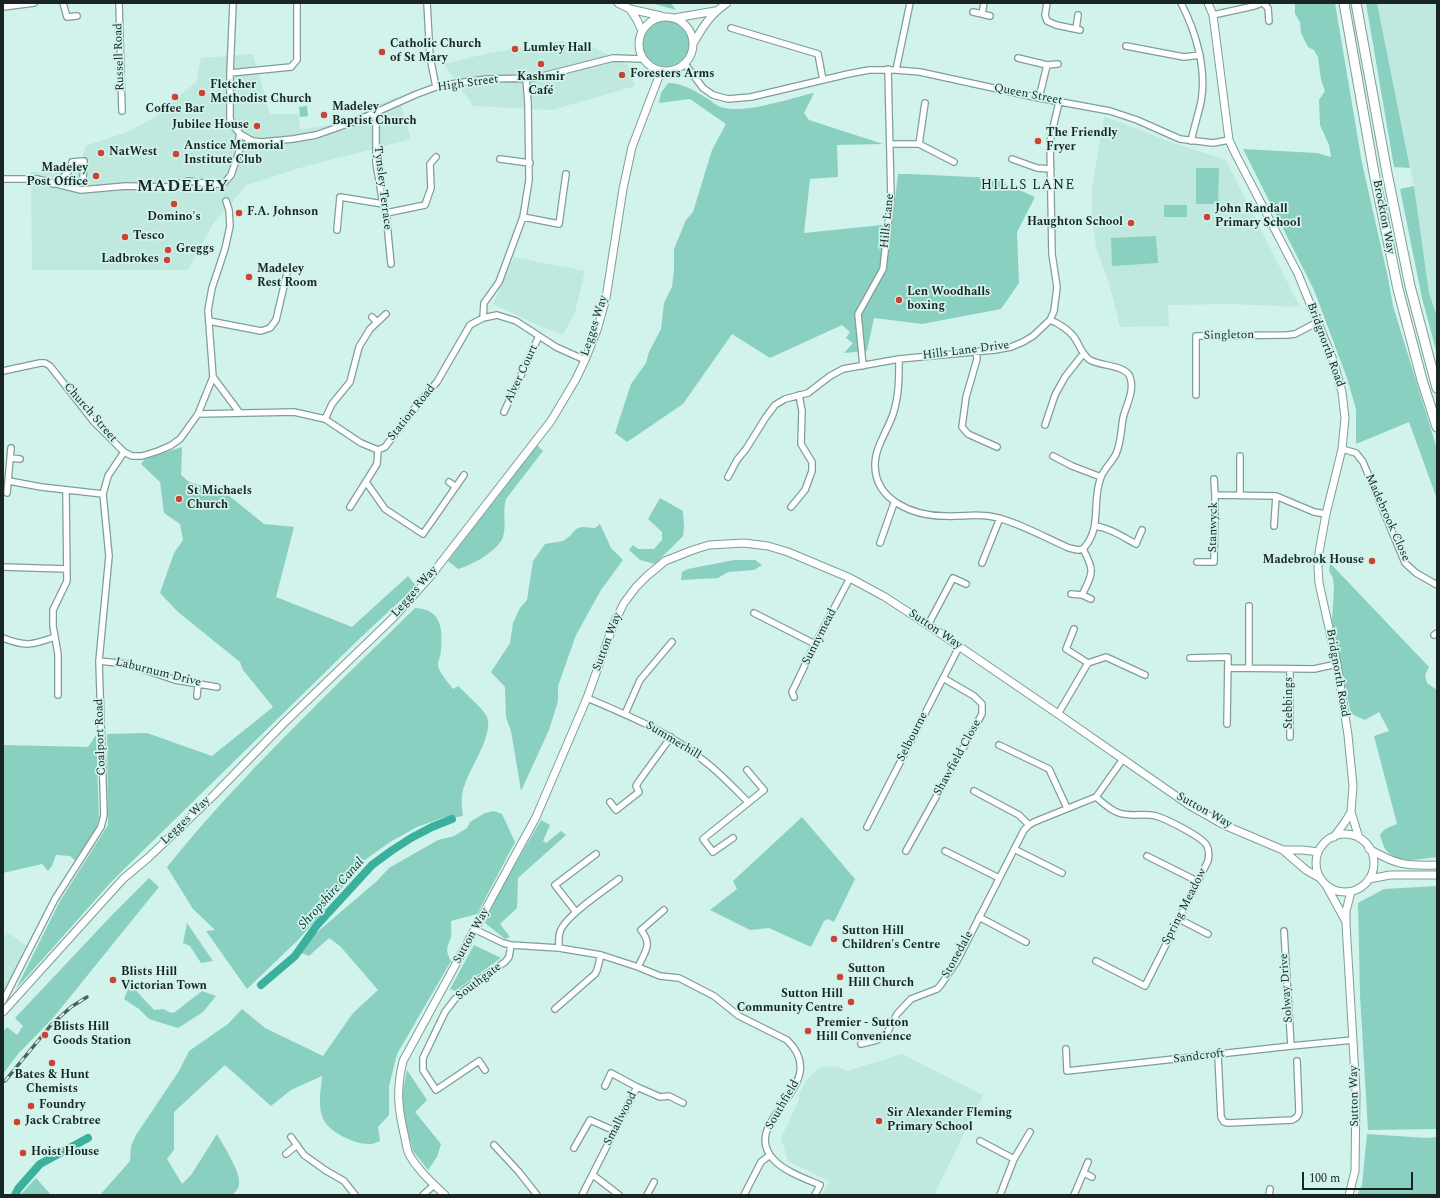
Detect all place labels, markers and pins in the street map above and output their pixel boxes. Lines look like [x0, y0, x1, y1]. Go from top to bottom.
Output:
place label: Catholic Church of St Mary [390, 38, 481, 66]
place label: Lumley Hall [523, 42, 591, 56]
marker: Lumley Hall [510, 44, 520, 54]
marker: Catholic Church of St Mary [377, 47, 387, 57]
marker: Kashmir Café [536, 59, 546, 69]
place label: Foresters Arms [630, 68, 714, 82]
marker: Foresters Arms [617, 70, 627, 80]
place label: Kashmir Café [517, 71, 565, 99]
place label: Fletcher Methodist Church [210, 79, 312, 107]
marker: Fletcher Methodist Church [197, 88, 207, 98]
marker: Coffee Bar [170, 92, 180, 102]
place label: Madeley Baptist Church [332, 101, 417, 129]
place label: Coffee Bar [146, 103, 204, 117]
marker: Madeley Baptist Church [319, 110, 329, 120]
place label: Jubilee House [172, 119, 249, 133]
marker: Jubilee House [252, 121, 262, 131]
place label: The Friendly Fryer [1046, 127, 1117, 155]
marker: The Friendly Fryer [1033, 136, 1043, 146]
place label: Anstice Memorial Institute Club [184, 140, 284, 168]
place label: NatWest [109, 146, 157, 160]
marker: NatWest [96, 148, 106, 158]
marker: Anstice Memorial Institute Club [171, 149, 181, 159]
place label: Madeley Post Office [26, 162, 88, 190]
marker: Madeley Post Office [91, 171, 101, 181]
marker: Domino's [169, 199, 179, 209]
place label: John Randall Primary School [1215, 203, 1301, 231]
place label: F.A. Johnson [247, 206, 318, 220]
marker: F.A. Johnson [234, 208, 244, 218]
place label: Domino's [147, 211, 201, 225]
marker: John Randall Primary School [1202, 212, 1212, 222]
place label: Haughton School [1027, 216, 1123, 230]
marker: Haughton School [1126, 218, 1136, 228]
place label: Tesco [133, 230, 164, 244]
marker: Tesco [120, 232, 130, 242]
place label: Greggs [176, 243, 214, 257]
marker: Greggs [163, 245, 173, 255]
place label: Ladbrokes [101, 253, 159, 267]
marker: Ladbrokes [162, 255, 172, 265]
place label: Madeley Rest Room [257, 263, 317, 291]
marker: Madeley Rest Room [244, 272, 254, 282]
place label: Len Woodhalls boxing [907, 286, 990, 314]
marker: Len Woodhalls boxing [894, 295, 904, 305]
place label: St Michaels Church [187, 485, 252, 513]
marker: St Michaels Church [174, 494, 184, 504]
place label: Madebrook House [1263, 554, 1364, 568]
marker: Madebrook House [1367, 556, 1377, 566]
place label: Sutton Hill Children's Centre [842, 925, 940, 953]
marker: Sutton Hill Children's Centre [829, 934, 839, 944]
place label: Sutton Hill Church [848, 963, 914, 991]
place label: Blists Hill Victorian Town [121, 966, 207, 994]
marker: Sutton Hill Church [835, 972, 845, 982]
marker: Blists Hill Victorian Town [108, 975, 118, 985]
place label: Sutton Hill Community Centre [737, 988, 843, 1016]
marker: Sutton Hill Community Centre [846, 997, 856, 1007]
place label: Premier - Sutton Hill Convenience [816, 1017, 911, 1045]
place label: Blists Hill Goods Station [53, 1021, 131, 1049]
marker: Premier - Sutton Hill Convenience [803, 1026, 813, 1036]
marker: Blists Hill Goods Station [40, 1030, 50, 1040]
marker: Bates & Hunt Chemists [47, 1058, 57, 1068]
place label: Bates & Hunt Chemists [15, 1069, 89, 1097]
place label: Foundry [39, 1099, 85, 1113]
marker: Foundry [26, 1101, 36, 1111]
place label: Sir Alexander Fleming Primary School [887, 1107, 1012, 1135]
place label: Jack Crabtree [25, 1115, 101, 1129]
marker: Sir Alexander Fleming Primary School [874, 1116, 884, 1126]
marker: Jack Crabtree [12, 1117, 22, 1127]
place label: Hoist House [31, 1146, 99, 1160]
marker: Hoist House [18, 1148, 28, 1158]

